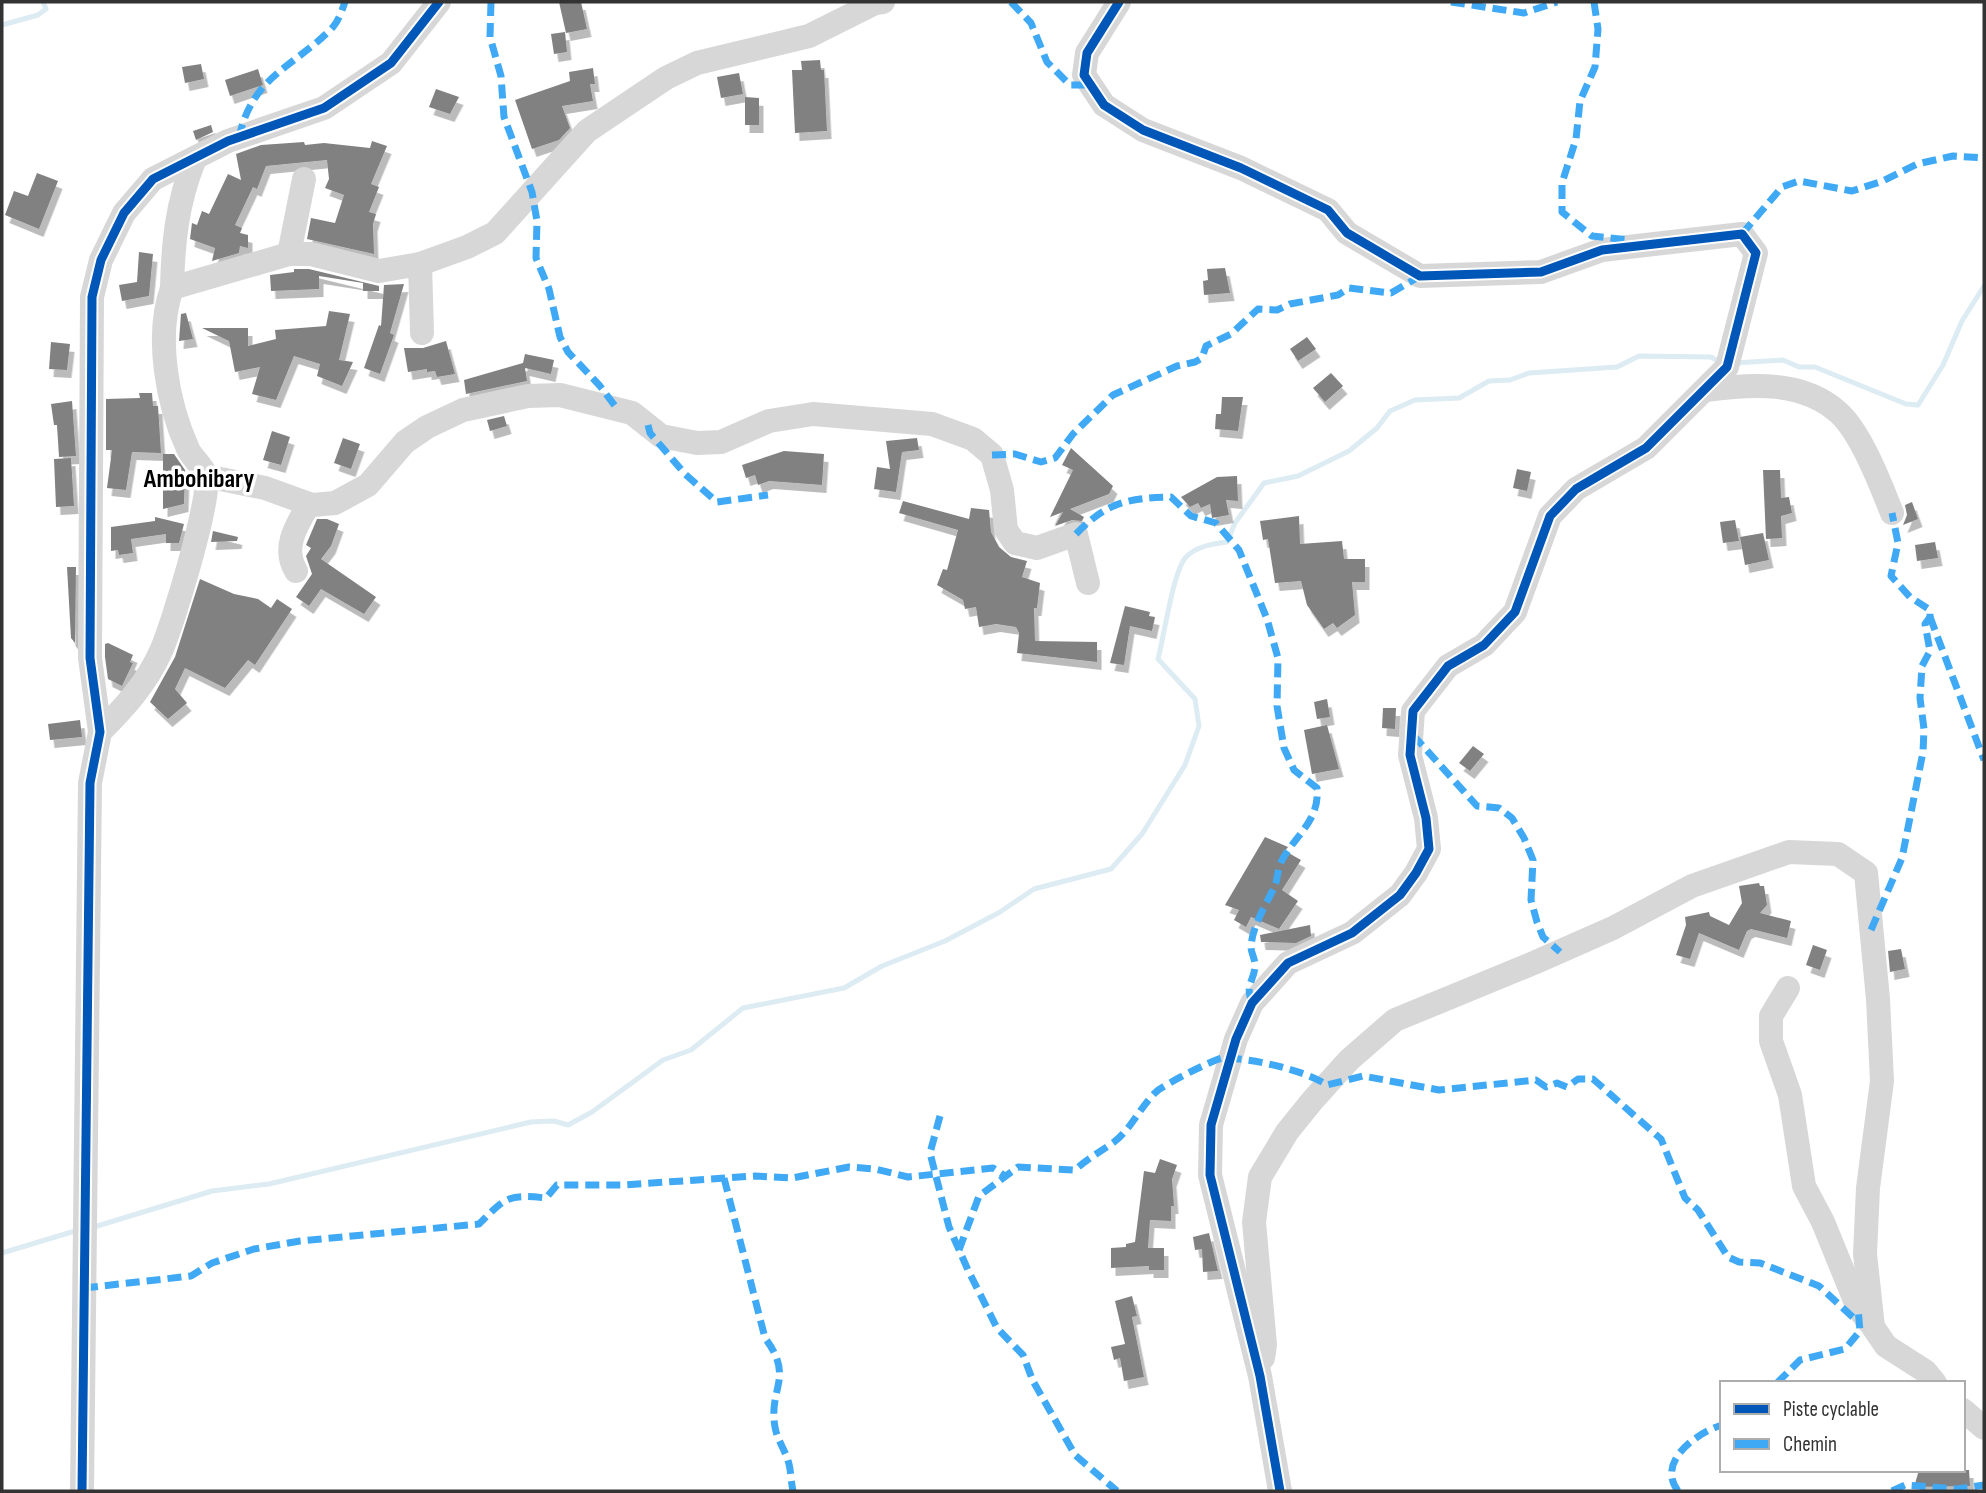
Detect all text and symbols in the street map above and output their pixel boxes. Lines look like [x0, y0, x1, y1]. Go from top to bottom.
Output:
district label: Ambohibary [143, 464, 254, 495]
legend [1720, 1381, 1965, 1472]
text: Piste cyclable [1783, 1397, 1879, 1422]
text: Chemin [1783, 1432, 1837, 1457]

